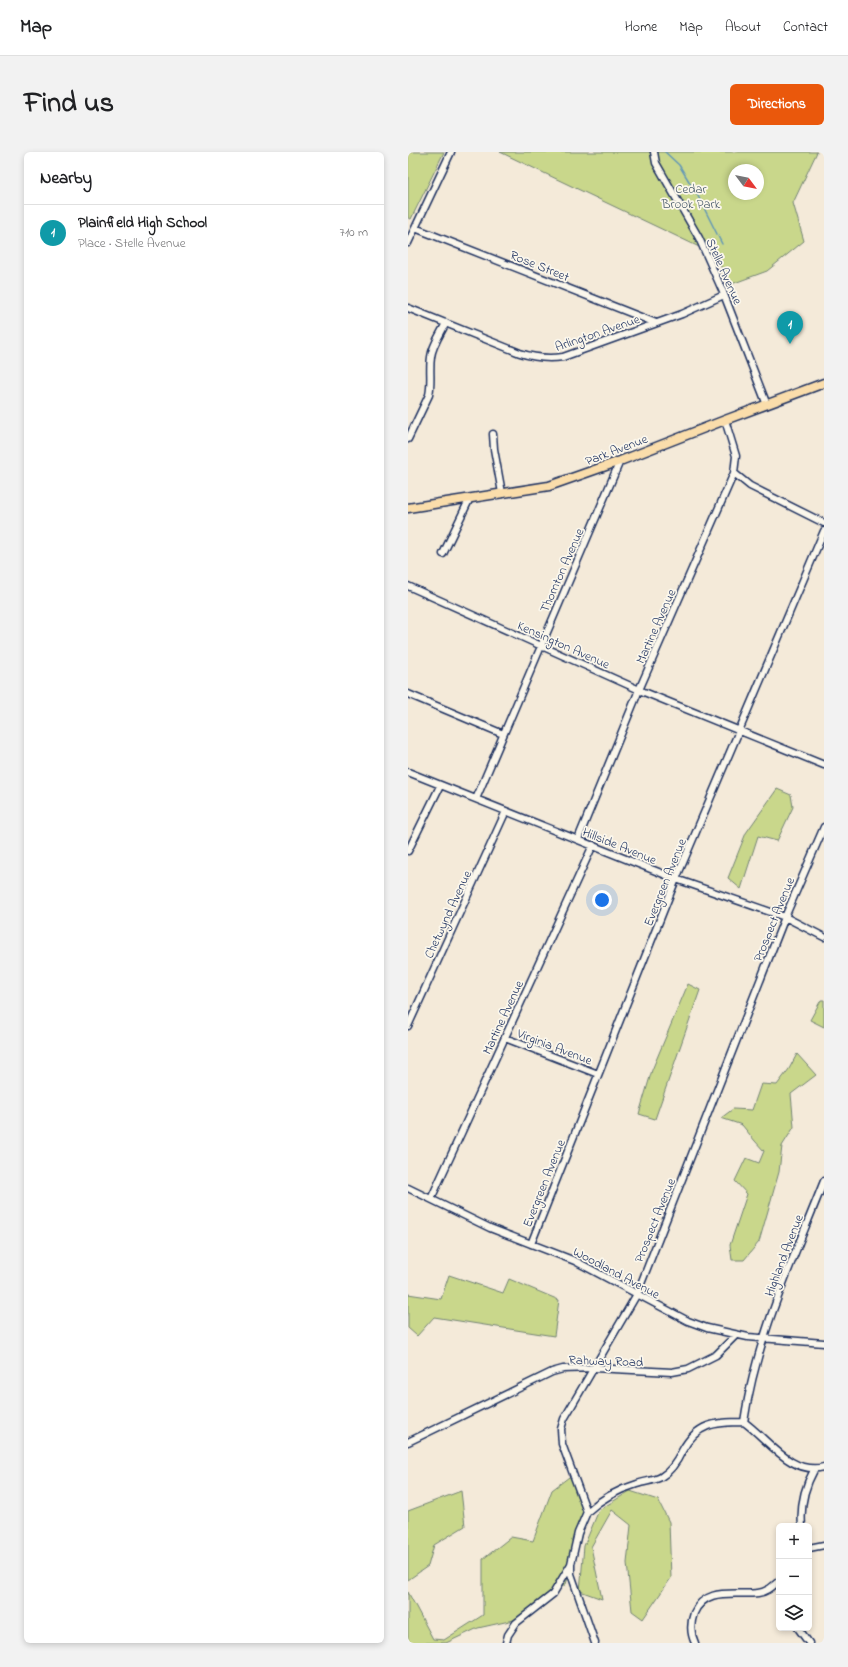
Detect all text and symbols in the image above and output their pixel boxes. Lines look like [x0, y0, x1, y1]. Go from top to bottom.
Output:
text: Map [20, 14, 52, 41]
text: Home [625, 17, 657, 38]
text: Map [679, 17, 703, 38]
text: About [725, 17, 761, 38]
text: Contact [783, 17, 828, 38]
text: Find us [24, 84, 114, 125]
button: Directions [730, 84, 824, 125]
north arrow [728, 164, 764, 200]
text: Nearby [40, 166, 92, 191]
park label: Cedar Brook Park [661, 180, 720, 214]
text: Plainfield High School [78, 212, 207, 234]
text: 1 [51, 223, 55, 242]
text: 710 m [340, 223, 368, 242]
text: Place · Stelle Avenue [78, 234, 186, 253]
street label: Stelle Avenue [701, 235, 747, 308]
street label: Rose Street [507, 246, 573, 287]
street label: Arlington Avenue [553, 310, 643, 358]
pin: 1 [777, 311, 803, 344]
street label: Park Avenue [582, 430, 651, 471]
street label: Thornton Avenue [535, 525, 590, 616]
street label: Martine Avenue [631, 586, 681, 667]
street label: Kensington Avenue [514, 616, 613, 675]
street label: Hillside Avenue [580, 823, 660, 870]
street label: Evergreen Avenue [639, 836, 693, 930]
street label: Chetwynd Avenue [420, 867, 478, 962]
street label: Prospect Avenue [749, 874, 800, 965]
your location [592, 890, 612, 910]
street label: Martine Avenue [478, 977, 529, 1058]
street label: Virginia Avenue [513, 1024, 595, 1071]
street label: Evergreen Avenue [518, 1137, 572, 1231]
street label: Prospect Avenue [630, 1175, 681, 1266]
street label: Highland Avenue [760, 1212, 810, 1300]
street label: Woodland Avenue [569, 1242, 663, 1304]
street label: Rahway Road [568, 1351, 644, 1373]
map controls [776, 1523, 812, 1631]
button: + [776, 1523, 812, 1559]
button: − [776, 1559, 812, 1595]
button: layers [776, 1595, 812, 1631]

